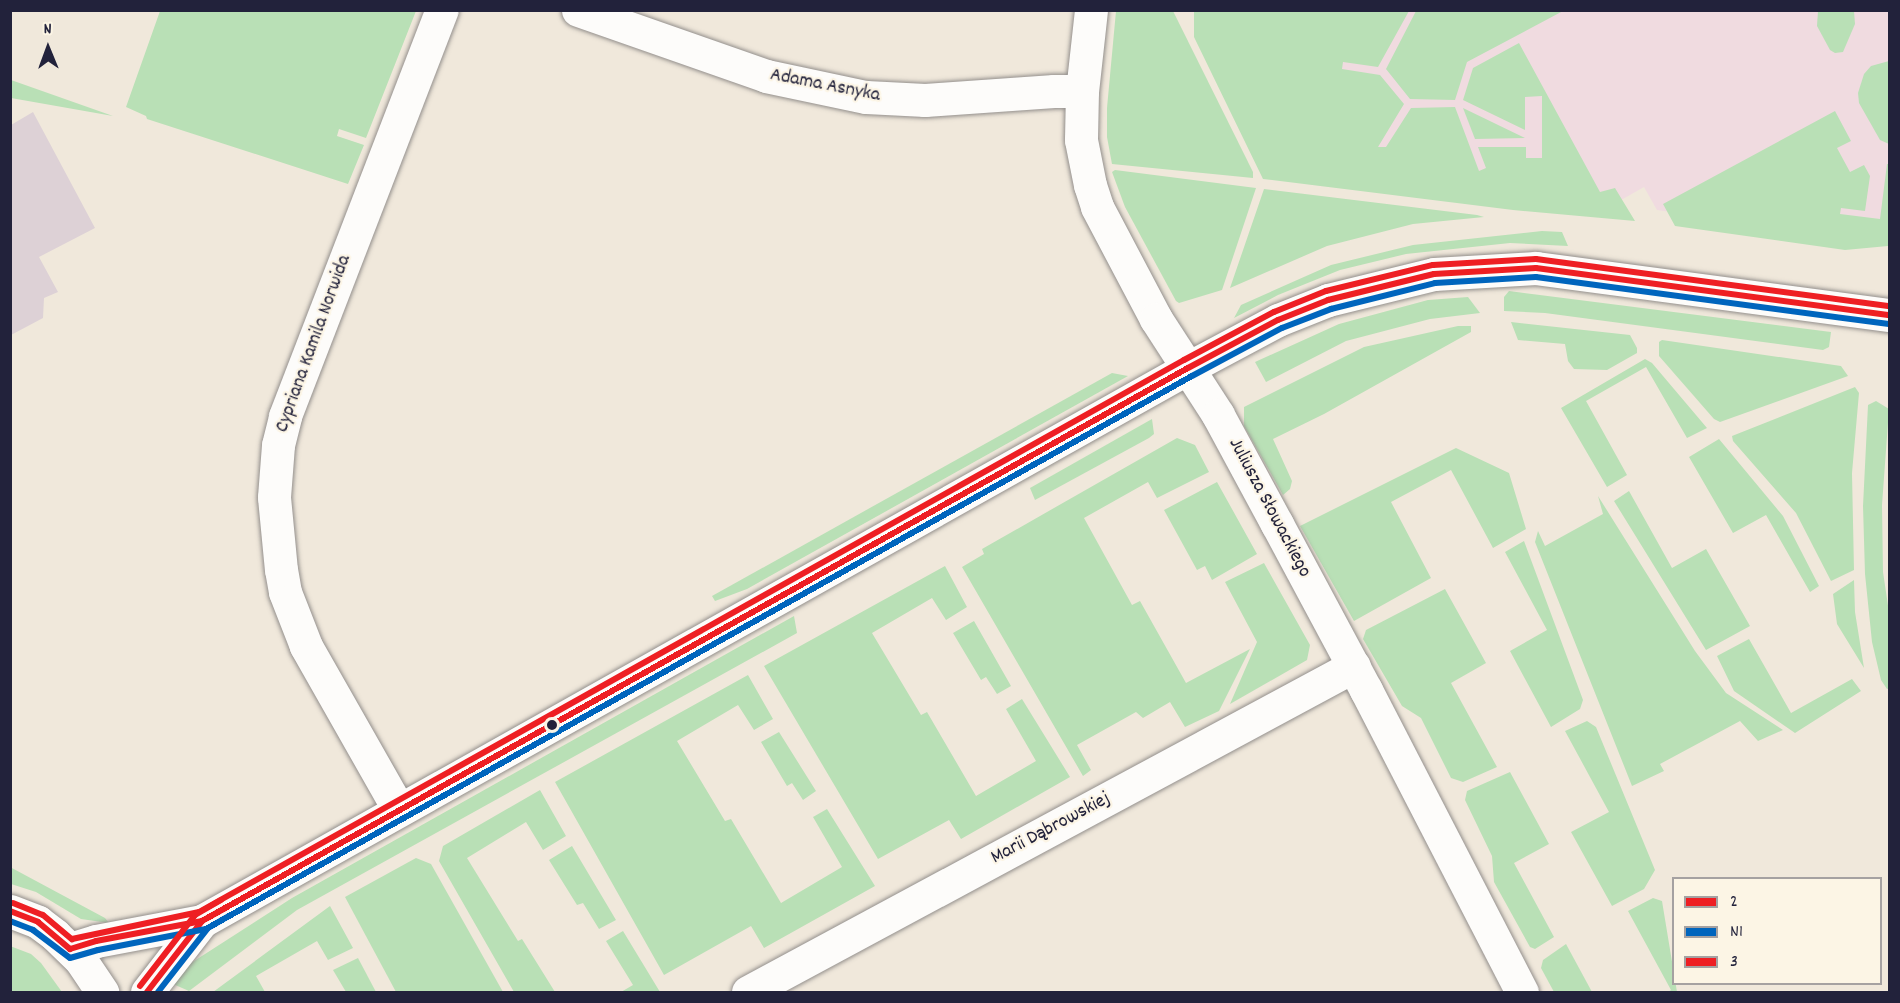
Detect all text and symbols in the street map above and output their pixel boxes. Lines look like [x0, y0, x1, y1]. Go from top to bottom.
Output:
north arrow [18, 18, 78, 78]
text: N [44, 18, 52, 41]
street label: Adama Asnyka [768, 64, 882, 108]
street label: Cypriana Kamila Norwida [271, 252, 357, 436]
street label: Juliusza Słowackiego [1222, 434, 1316, 582]
unlabelled marker [546, 719, 558, 731]
street label: Marii Dąbrowskiej [987, 787, 1115, 871]
legend [1672, 877, 1882, 985]
text: 2 [1730, 890, 1738, 915]
text: N1 [1730, 920, 1743, 945]
text: 3 [1730, 950, 1738, 975]

